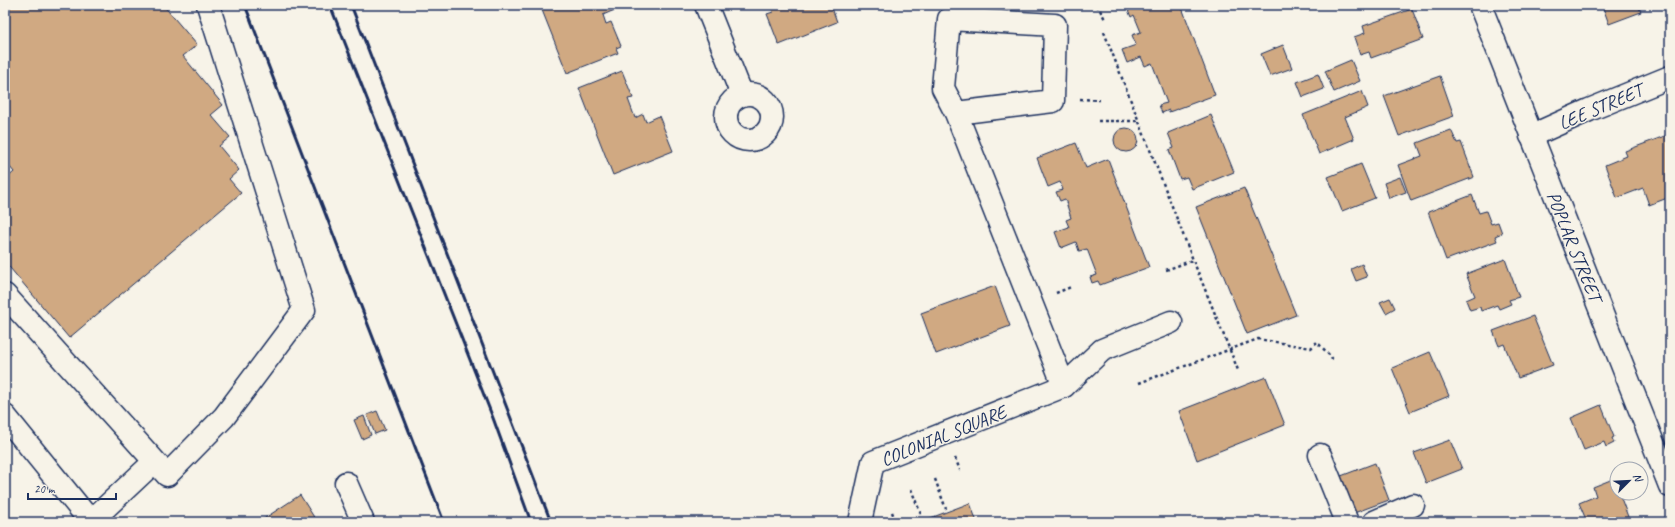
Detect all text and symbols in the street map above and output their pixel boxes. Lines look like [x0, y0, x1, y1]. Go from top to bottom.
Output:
street label: LEE STREET [1555, 76, 1651, 135]
street label: POPLAR STREET [1541, 188, 1609, 310]
street label: COLONIAL SQUARE [877, 399, 1012, 472]
north arrow [1609, 461, 1649, 501]
text: N [1630, 471, 1647, 485]
scale bar [28, 475, 116, 501]
text: 20 m [34, 481, 56, 497]

